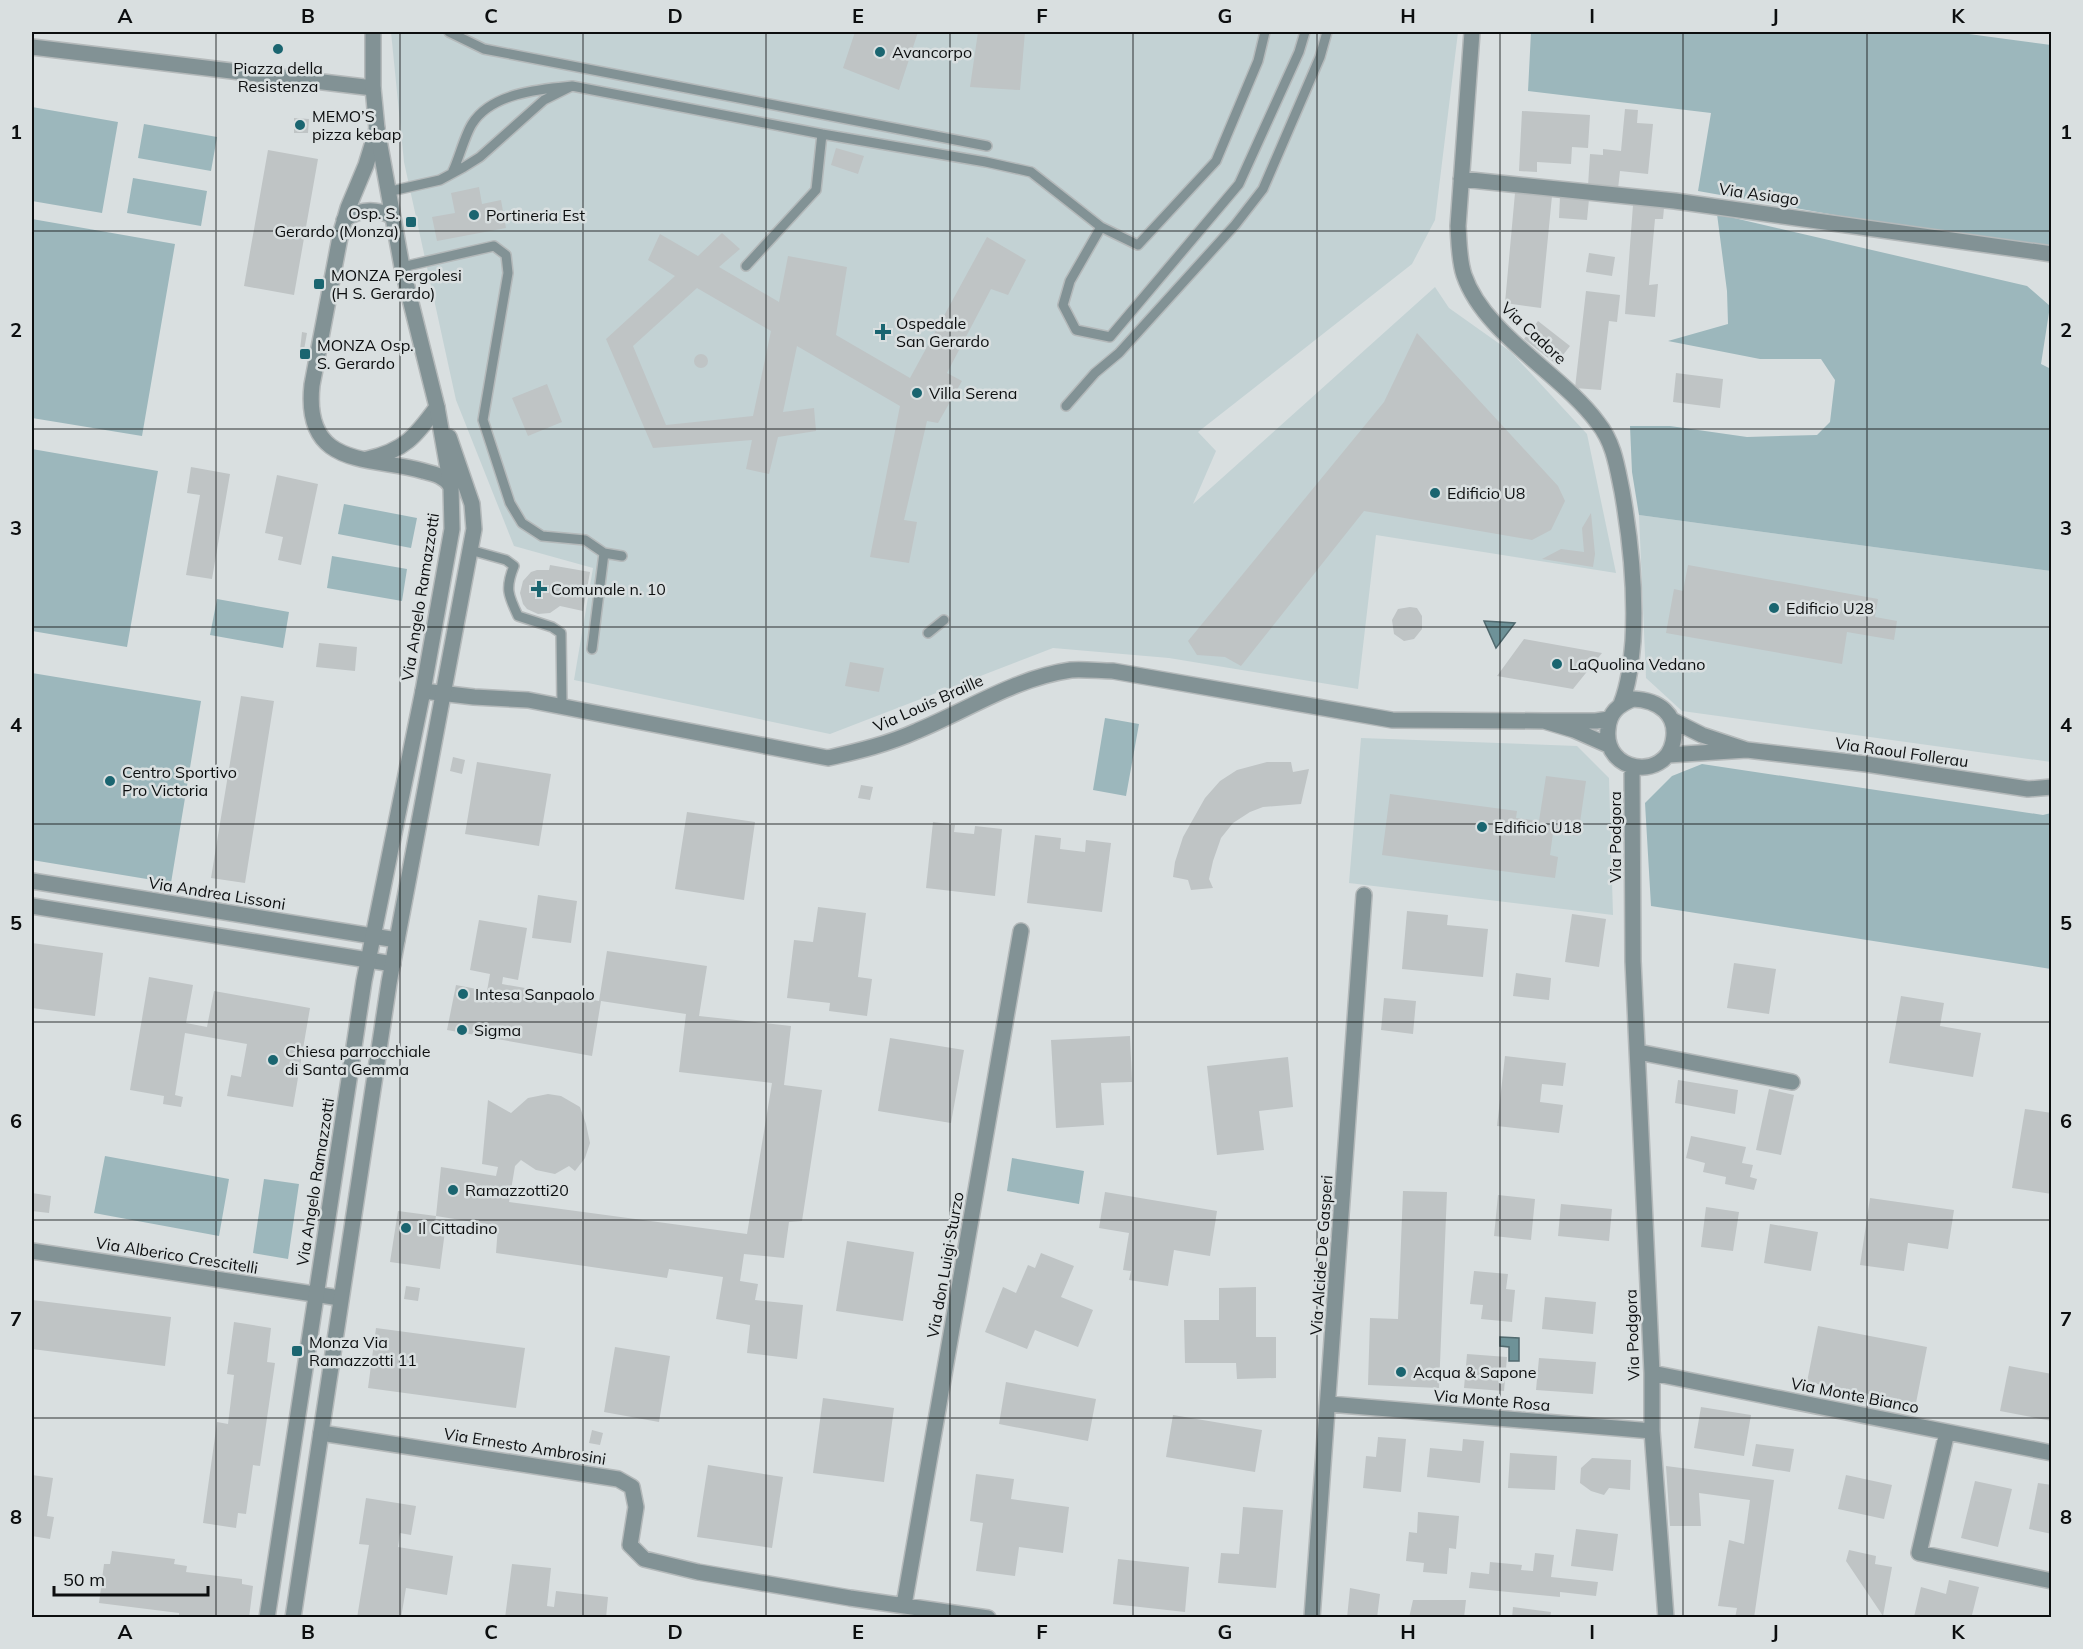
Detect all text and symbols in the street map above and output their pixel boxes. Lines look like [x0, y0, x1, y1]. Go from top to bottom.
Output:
text: A [118, 3, 133, 28]
text: B [301, 3, 315, 28]
text: C [484, 3, 498, 28]
text: D [667, 3, 683, 28]
text: E [852, 3, 864, 28]
text: F [1036, 3, 1048, 28]
text: G [1218, 3, 1232, 28]
text: H [1400, 3, 1416, 28]
text: I [1589, 3, 1595, 28]
text: J [1771, 3, 1779, 28]
text: K [1951, 3, 1965, 28]
marker: Piazza della Resistenza [271, 42, 285, 56]
place label: Avancorpo [892, 42, 972, 62]
marker: Avancorpo [873, 45, 887, 59]
place label: Piazza della Resistenza [233, 58, 323, 96]
place label: MEMO’S pizza kebap [312, 106, 401, 144]
marker: MEMO’S pizza kebap [293, 118, 307, 132]
text: 1 [10, 119, 22, 144]
text: 1 [2060, 119, 2072, 144]
street label: Via Asiago [1718, 178, 1800, 210]
place label: Osp. S. Gerardo (Monza) [274, 203, 399, 241]
place label: Portineria Est [486, 205, 585, 225]
marker: Portineria Est [467, 208, 481, 222]
marker: Osp. S. Gerardo (Monza) [404, 215, 418, 229]
place label: MONZA Pergolesi (H S. Gerardo) [331, 265, 462, 303]
marker: MONZA Pergolesi (H S. Gerardo) [312, 277, 326, 291]
street label: Via Cadore [1497, 298, 1571, 368]
place label: Ospedale San Gerardo [896, 313, 989, 351]
text: 2 [10, 317, 22, 342]
text: 2 [2060, 317, 2072, 342]
marker: Ospedale San Gerardo [874, 323, 892, 341]
place label: MONZA Osp. S. Gerardo [317, 335, 414, 373]
marker: MONZA Osp. S. Gerardo [298, 347, 312, 361]
place label: Villa Serena [929, 383, 1017, 403]
marker: Villa Serena [910, 386, 924, 400]
place label: Edificio U8 [1447, 483, 1525, 503]
marker: Edificio U8 [1428, 486, 1442, 500]
street label: Via Angelo Ramazzotti [397, 512, 443, 682]
text: 3 [10, 515, 22, 540]
text: 3 [2060, 515, 2072, 540]
place label: Comunale n. 10 [551, 579, 666, 599]
marker: Comunale n. 10 [532, 582, 546, 596]
place label: Edificio U28 [1786, 598, 1874, 618]
marker: Edificio U28 [1767, 601, 1781, 615]
place label: LaQuolina Vedano [1569, 654, 1705, 674]
marker: LaQuolina Vedano [1550, 657, 1564, 671]
street label: Via Louis Braille [870, 670, 986, 736]
text: 4 [10, 712, 22, 737]
text: 4 [2060, 712, 2072, 737]
street label: Via Raoul Follerau [1834, 733, 1970, 771]
place label: Centro Sportivo Pro Victoria [122, 762, 237, 800]
marker: Centro Sportivo Pro Victoria [103, 774, 117, 788]
street label: Via Podgora [1605, 791, 1625, 883]
place label: Edificio U18 [1494, 817, 1582, 837]
marker: Edificio U18 [1475, 820, 1489, 834]
street label: Via Andrea Lissoni [147, 872, 287, 914]
text: 5 [10, 910, 22, 935]
text: 5 [2060, 910, 2072, 935]
place label: Intesa Sanpaolo [475, 984, 595, 1004]
marker: Intesa Sanpaolo [456, 987, 470, 1001]
place label: Sigma [474, 1020, 521, 1040]
marker: Sigma [455, 1023, 469, 1037]
place label: Chiesa parrocchiale di Santa Gemma [285, 1041, 430, 1079]
marker: Chiesa parrocchiale di Santa Gemma [266, 1053, 280, 1067]
street label: Via Angelo Ramazzotti [292, 1097, 338, 1267]
text: 6 [10, 1108, 22, 1133]
text: 6 [2060, 1108, 2072, 1133]
street label: Via Alcide De Gasperi [1305, 1174, 1337, 1336]
place label: Ramazzotti20 [465, 1180, 569, 1200]
marker: Ramazzotti20 [446, 1183, 460, 1197]
street label: Via don Luigi Sturzo [922, 1190, 968, 1340]
place label: Il Cittadino [418, 1218, 497, 1238]
marker: Il Cittadino [399, 1221, 413, 1235]
street label: Via Alberico Crescitelli [94, 1232, 260, 1278]
street label: Via Podgora [1620, 1289, 1644, 1381]
text: 7 [10, 1306, 22, 1331]
text: 7 [2060, 1306, 2072, 1331]
place label: Monza Via Ramazzotti 11 [309, 1332, 417, 1370]
marker: Monza Via Ramazzotti 11 [290, 1344, 304, 1358]
place label: Acqua & Sapone [1413, 1362, 1536, 1382]
marker: Acqua & Sapone [1394, 1365, 1408, 1379]
street label: Via Monte Bianco [1789, 1373, 1921, 1417]
street label: Via Monte Rosa [1433, 1385, 1551, 1415]
street label: Via Ernesto Ambrosini [442, 1423, 608, 1469]
text: 8 [10, 1504, 22, 1529]
text: 8 [2060, 1504, 2072, 1529]
scale bar [54, 1559, 208, 1597]
text: 50 m [63, 1568, 105, 1591]
text: A [118, 1619, 133, 1644]
text: B [301, 1619, 315, 1644]
text: C [484, 1619, 498, 1644]
text: D [667, 1619, 683, 1644]
text: E [852, 1619, 864, 1644]
text: F [1036, 1619, 1048, 1644]
text: G [1218, 1619, 1232, 1644]
text: H [1400, 1619, 1416, 1644]
text: I [1589, 1619, 1595, 1644]
text: J [1771, 1619, 1779, 1644]
text: K [1951, 1619, 1965, 1644]

